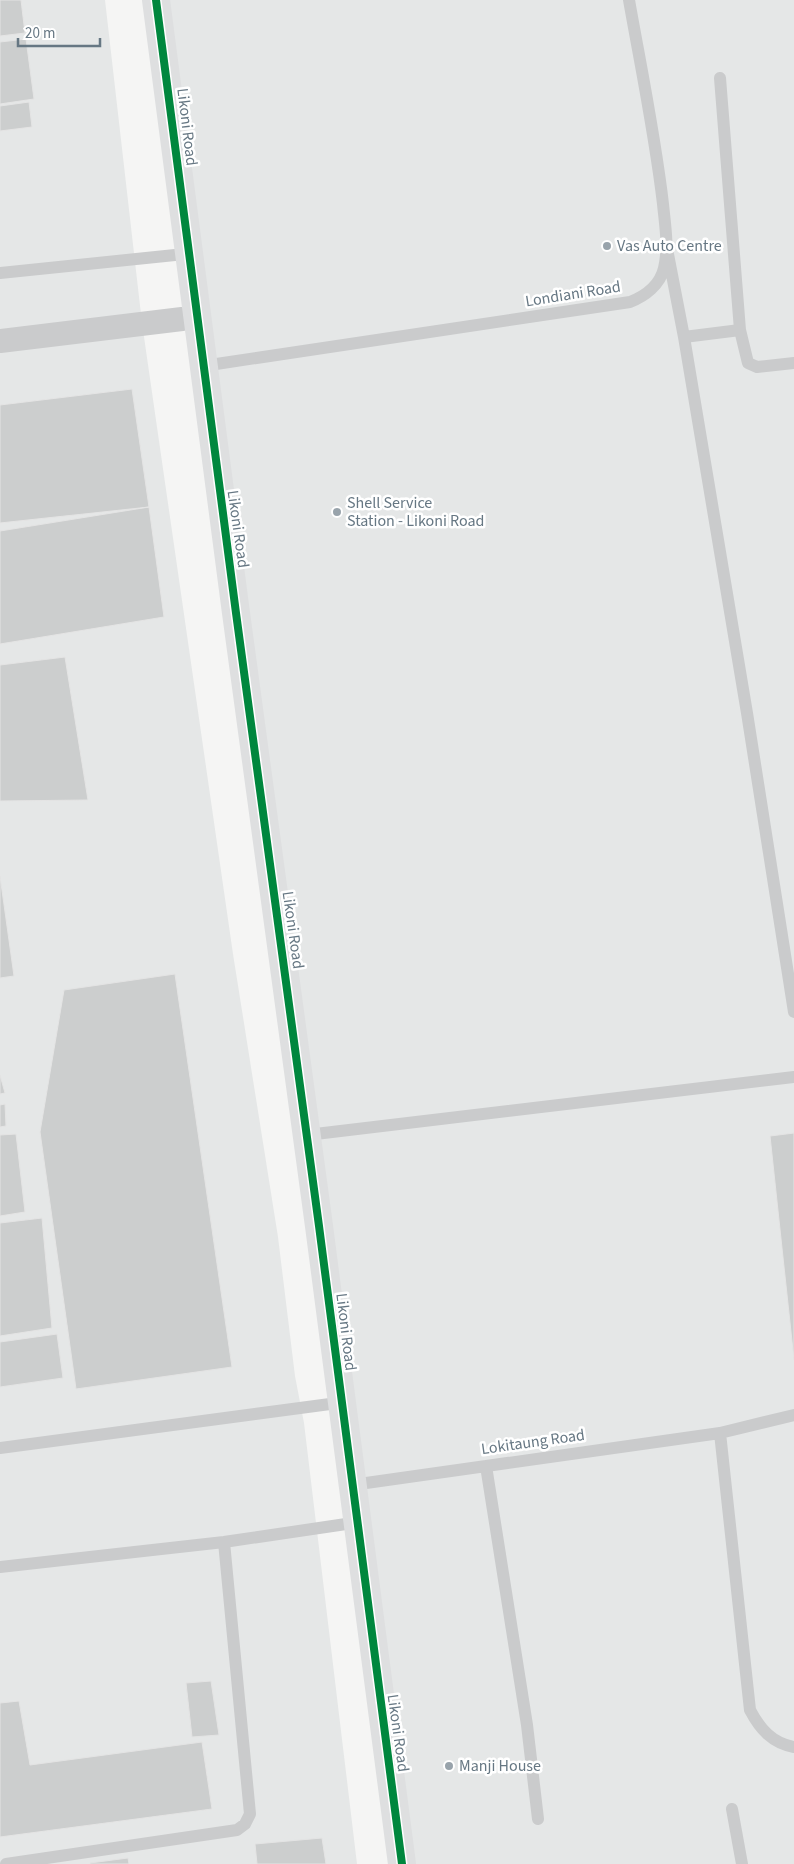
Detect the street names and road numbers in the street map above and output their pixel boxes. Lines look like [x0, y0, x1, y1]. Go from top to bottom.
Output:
street label: Likoni Road [171, 87, 203, 167]
street label: Londiani Road [524, 276, 622, 312]
street label: Likoni Road [222, 489, 254, 569]
street label: Likoni Road [277, 890, 309, 970]
street label: Likoni Road [330, 1292, 362, 1372]
street label: Lokitaung Road [480, 1424, 586, 1460]
street label: Likoni Road [382, 1693, 414, 1773]

